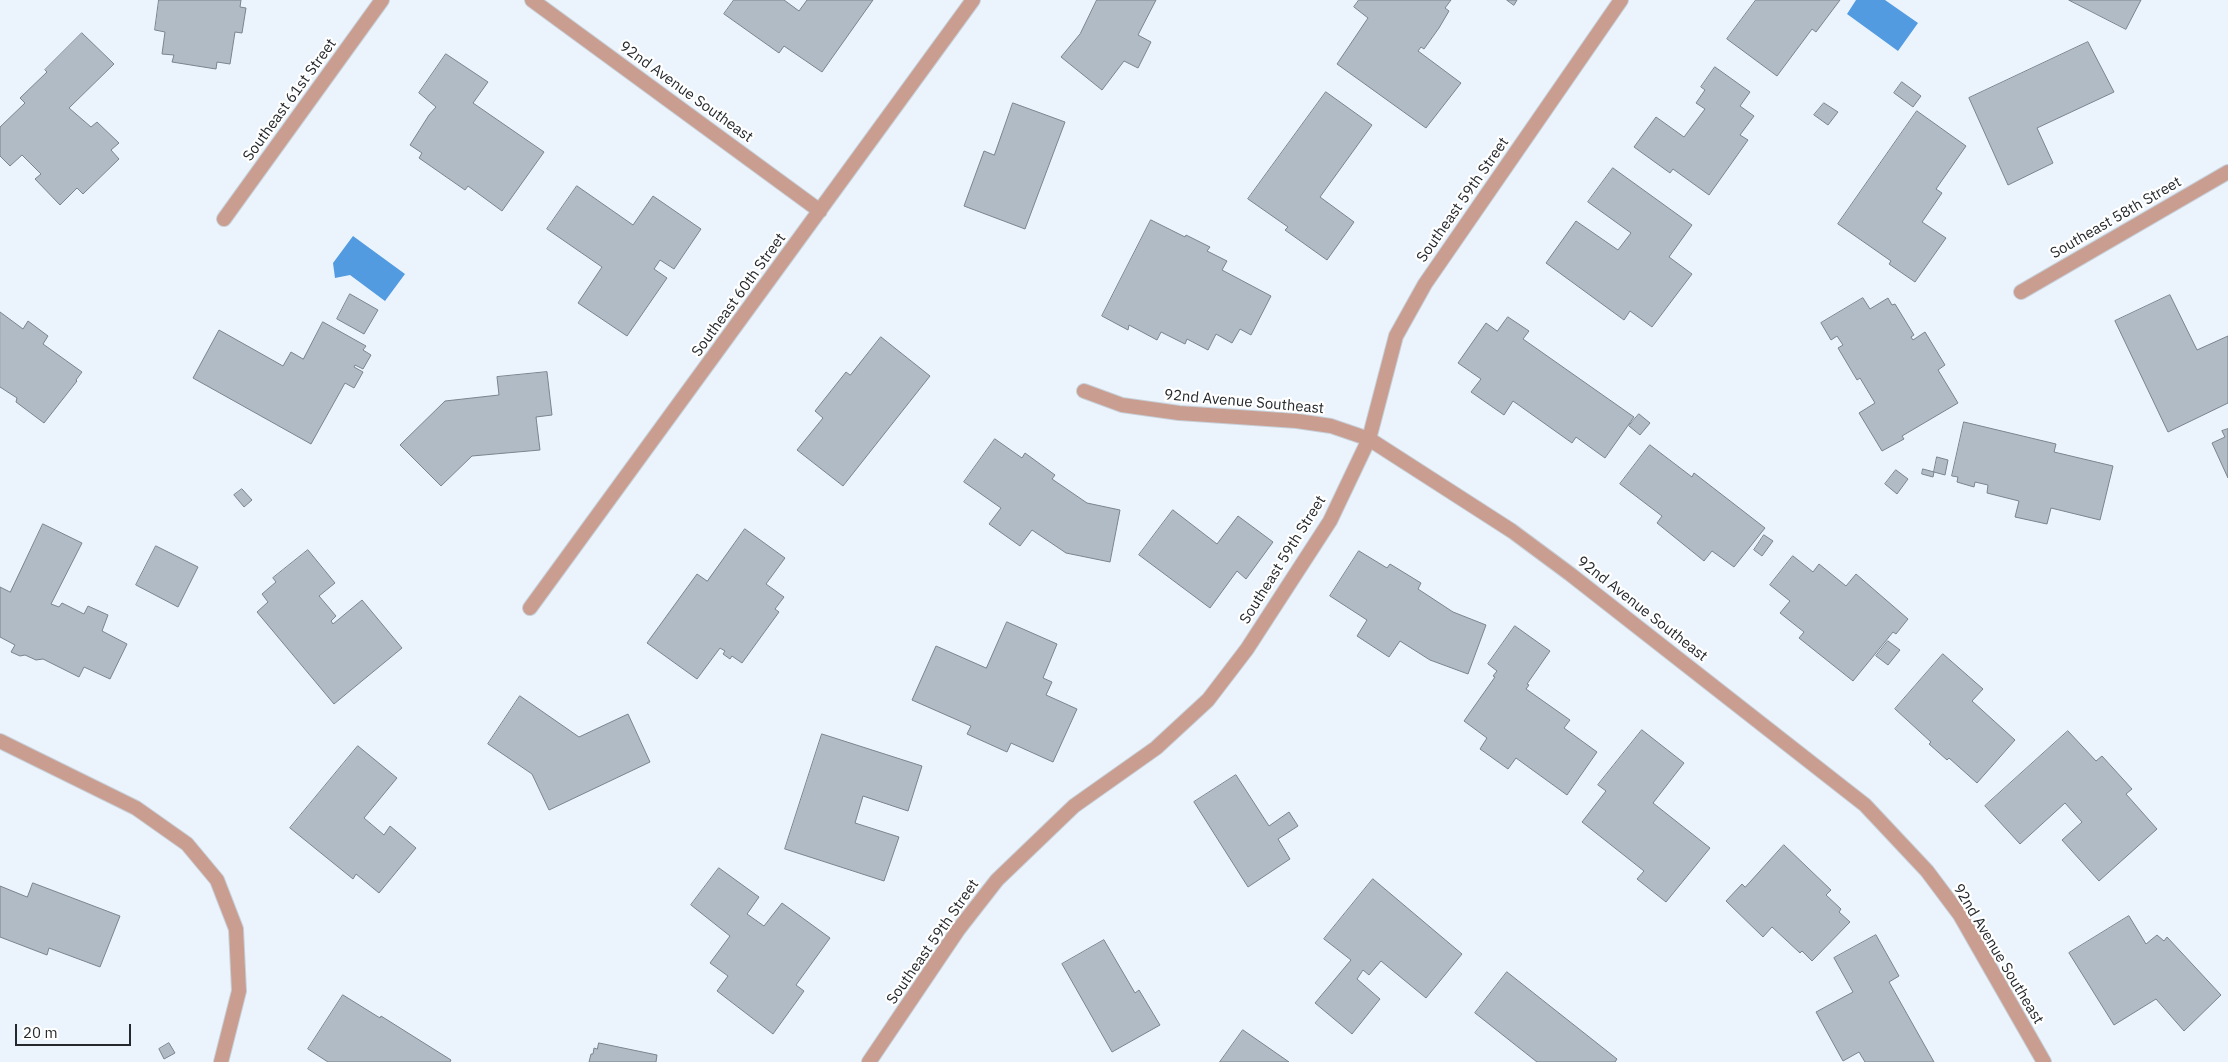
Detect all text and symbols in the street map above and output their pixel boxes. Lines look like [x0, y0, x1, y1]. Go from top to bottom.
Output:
street label: Southeast 61st Street [240, 35, 340, 165]
street label: 92nd Avenue Southeast [616, 38, 756, 146]
street label: Southeast 59th Street [1413, 134, 1513, 266]
street label: Southeast 58th Street [2047, 173, 2185, 263]
street label: Southeast 60th Street [688, 230, 790, 360]
street label: 92nd Avenue Southeast [1163, 386, 1325, 418]
street label: Southeast 59th Street [1236, 492, 1330, 628]
street label: 92nd Avenue Southeast [1573, 552, 1711, 666]
street label: Southeast 59th Street [883, 876, 983, 1008]
street label: 92nd Avenue Southeast [1949, 881, 2047, 1027]
scale bar [18, 1014, 134, 1046]
text: 20 m [23, 1023, 58, 1042]

